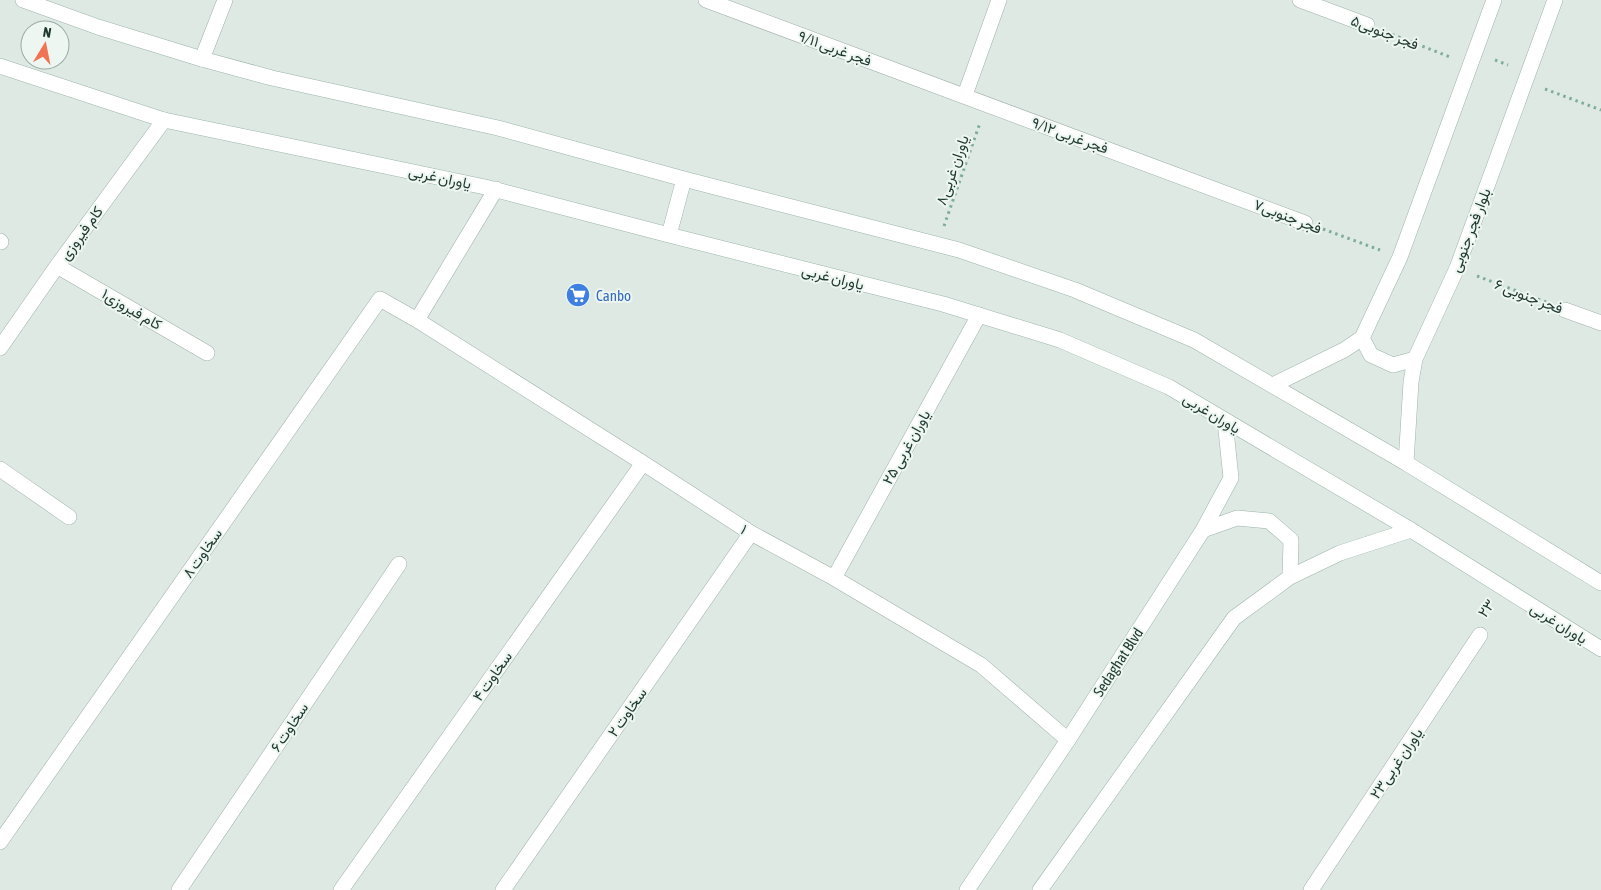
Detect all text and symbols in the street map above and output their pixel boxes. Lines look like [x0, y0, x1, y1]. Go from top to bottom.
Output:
street label: فجر جنوبی۵ [1348, 11, 1421, 55]
north arrow [20, 20, 70, 70]
text: N [42, 24, 53, 41]
street label: ۹/۱۱ فجر غربی [795, 27, 874, 71]
street label: ۹/۱۲ فجر غربی [1029, 113, 1111, 159]
street label: یاوران غربی۸ [932, 133, 974, 208]
street label: یاوران غربی [407, 162, 473, 194]
street label: بلوار فجر جنوبی [1446, 186, 1496, 275]
street label: فجر جنوبی۷ [1251, 195, 1324, 239]
street label: کام فیروزی [56, 203, 108, 264]
street label: یاوران غربی [799, 261, 866, 295]
street label: ۶ فجر جنوبی [1492, 275, 1566, 319]
supermarket icon: Canbo [565, 282, 591, 308]
street label: کام فیروزی۱ [98, 285, 165, 335]
place label: Canbo [596, 287, 631, 304]
street label: یاوران غربی [1179, 389, 1244, 438]
street label: یاوران غربی ۲۵ [879, 407, 935, 488]
street label: ۱ [738, 521, 750, 537]
street label: سخاوت ۸ [179, 525, 226, 582]
street label: ۲۳ [1474, 596, 1498, 620]
street label: یاوران غربی [1526, 599, 1591, 649]
street label: Sedaghat Blvd [1090, 625, 1146, 699]
street label: سخاوت ۴ [469, 648, 516, 705]
street label: سخاوت ۲ [604, 684, 651, 740]
street label: سخاوت ۶ [267, 699, 312, 755]
street label: یاوران غربی۲۳ [1366, 724, 1428, 803]

